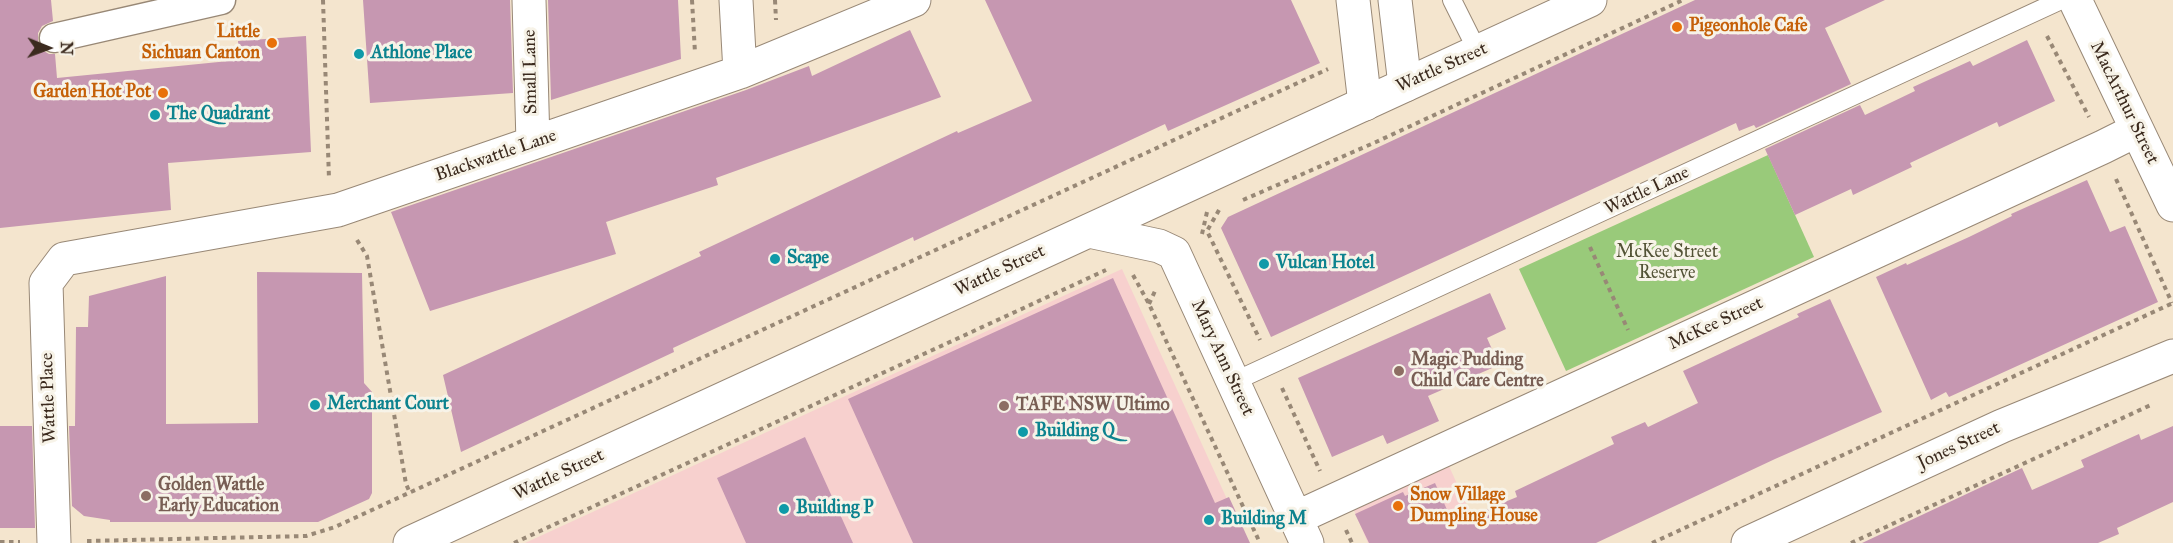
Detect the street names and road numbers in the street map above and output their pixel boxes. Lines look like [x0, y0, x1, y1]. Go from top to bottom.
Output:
street label: Small Lane [519, 29, 543, 115]
street label: Wattle Street [1393, 38, 1491, 98]
street label: MacArthur Street [2085, 38, 2163, 168]
street label: Blackwattle Lane [433, 125, 559, 187]
street label: Wattle Lane [1601, 162, 1693, 220]
street label: Wattle Street [951, 241, 1049, 301]
street label: McKee Street [1665, 293, 1767, 355]
street label: Mary Ann Street [1186, 297, 1258, 419]
street label: Wattle Place [37, 352, 61, 444]
street label: Jones Street [1914, 418, 2004, 474]
street label: Wattle Street [510, 445, 608, 505]

